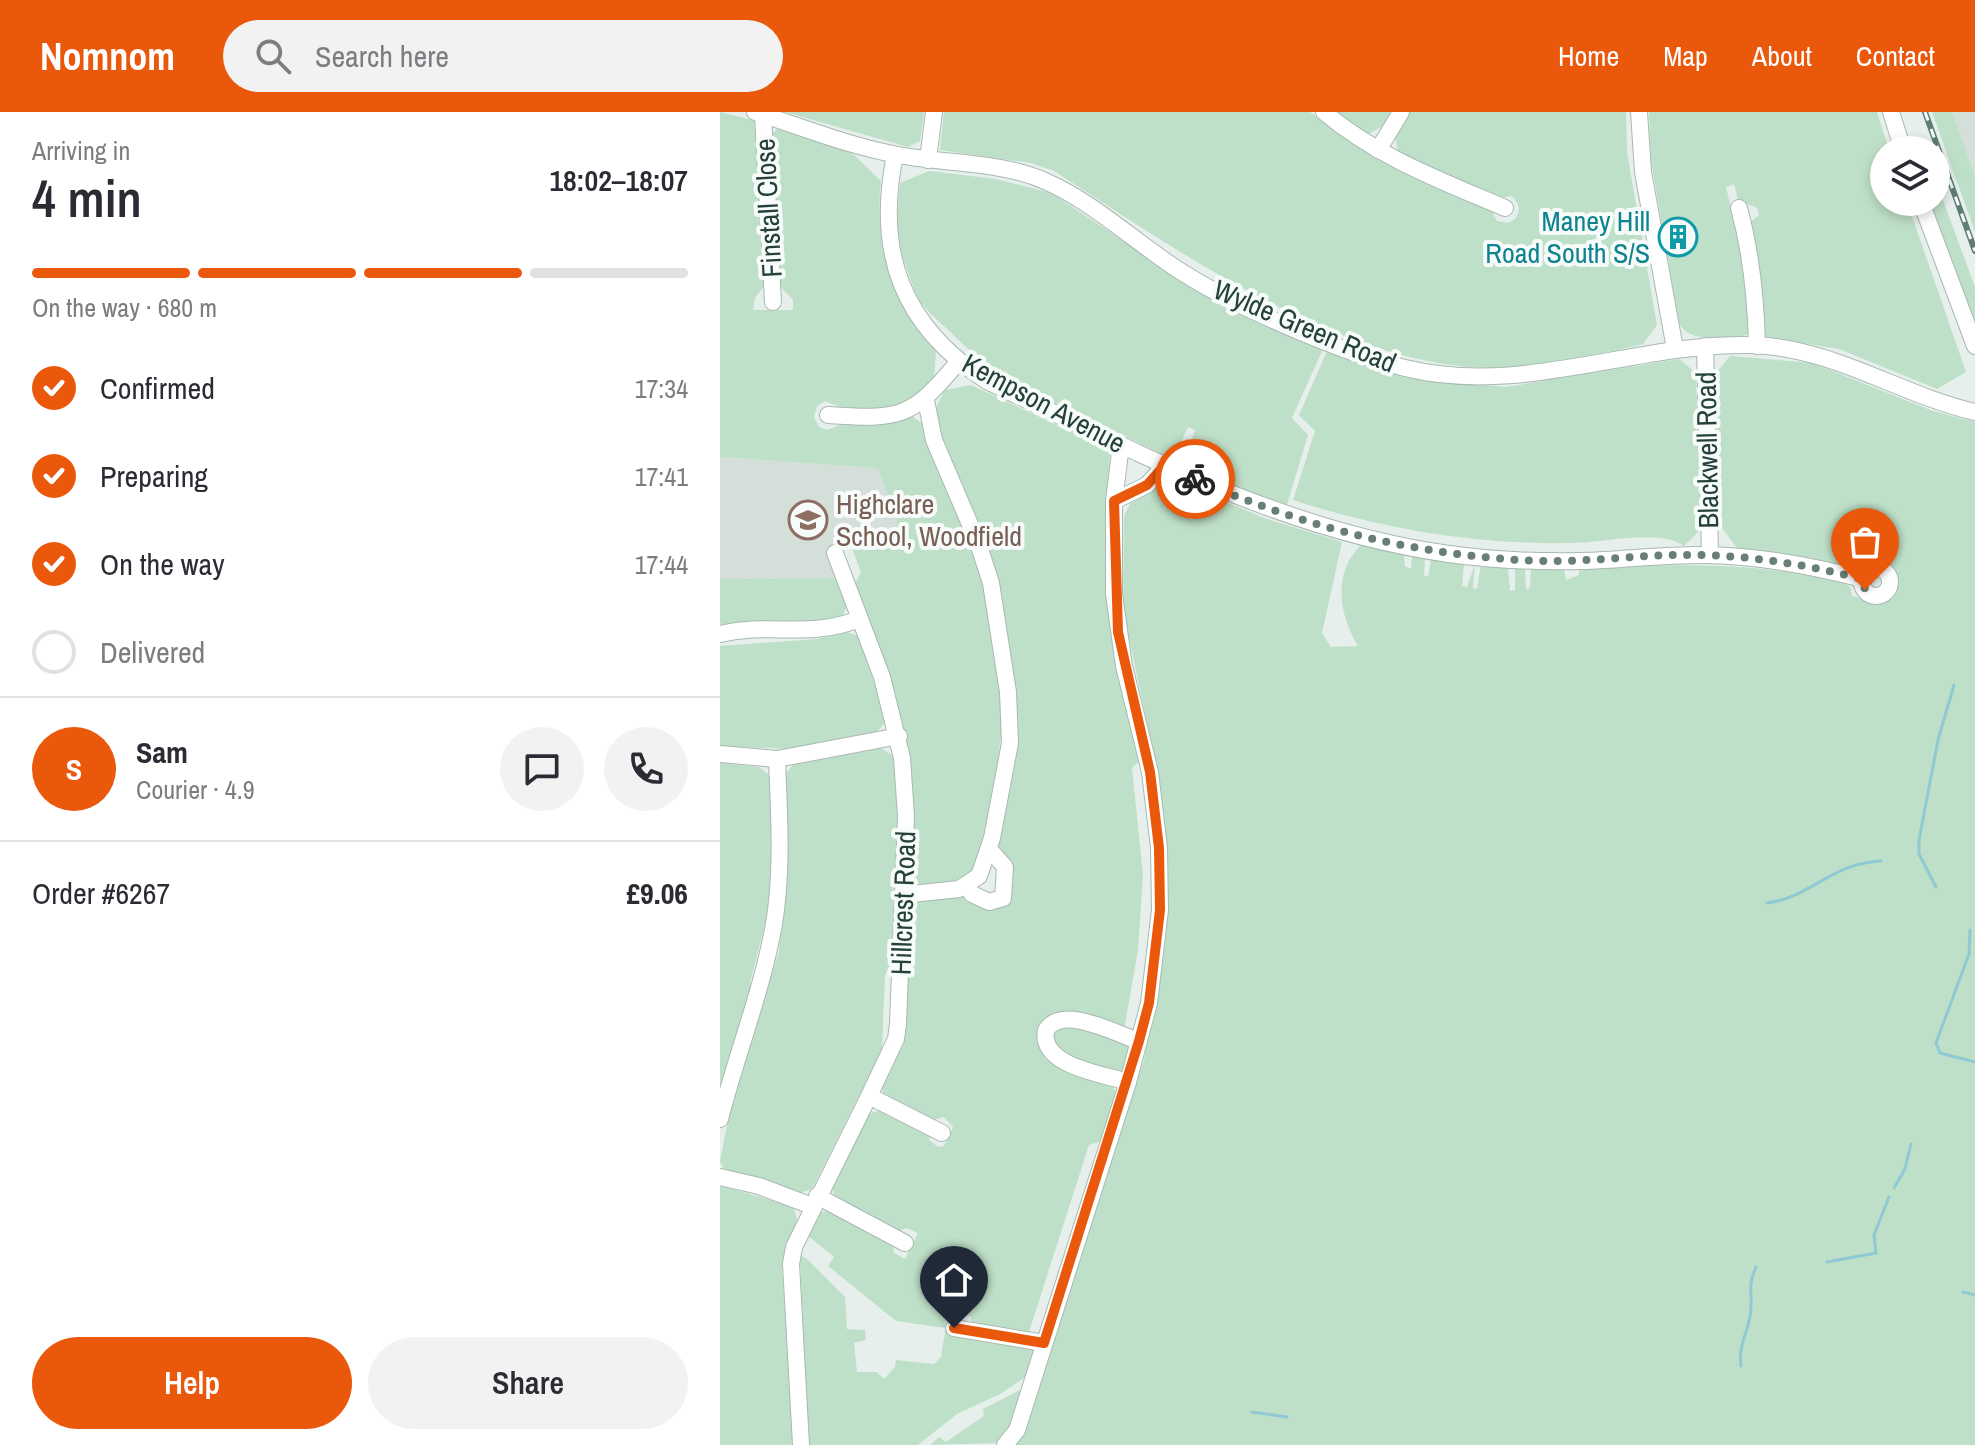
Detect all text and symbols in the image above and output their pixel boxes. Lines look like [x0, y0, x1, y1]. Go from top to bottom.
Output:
search box [223, 20, 783, 92]
text: Nomnom [40, 31, 175, 82]
icon: search [251, 34, 295, 78]
text: Search here [315, 36, 449, 76]
text: Home [1558, 37, 1619, 75]
text: Map [1663, 37, 1708, 75]
text: About [1752, 37, 1812, 75]
text: Contact [1856, 37, 1935, 75]
text: Arriving in [32, 133, 130, 168]
map controls [1870, 136, 1950, 216]
button: layers [1870, 136, 1950, 216]
street label: Finstall Close [745, 138, 791, 278]
text: 18:02–18:07 [549, 160, 688, 200]
text: 4 min [32, 163, 142, 233]
place label: Maney Hill Road South S/S [1485, 202, 1650, 272]
building icon: Maney Hill Road South S/S [1657, 216, 1699, 258]
street label: Wylde Green Road [1208, 270, 1402, 382]
text: On the way · 680 m [32, 290, 217, 325]
street label: Kempson Avenue [956, 344, 1132, 462]
icon: check [32, 366, 76, 410]
text: Confirmed [100, 368, 215, 408]
text: 17:34 [635, 371, 688, 406]
street label: Blackwell Road [1687, 371, 1727, 529]
courier [1155, 439, 1235, 519]
icon: check [32, 454, 76, 498]
text: Preparing [100, 456, 208, 496]
icon: bike [1173, 457, 1217, 501]
text: 17:41 [635, 459, 688, 494]
place label: Highclare School, Woodfield [836, 485, 1022, 555]
school or university icon: Highclare School, Woodfield [787, 499, 829, 541]
pin [1831, 508, 1899, 590]
icon: bag [1843, 520, 1887, 564]
icon: check [32, 542, 76, 586]
text: On the way [100, 544, 224, 584]
text: 17:44 [635, 547, 688, 582]
text: Delivered [100, 632, 205, 672]
button: chat [500, 727, 584, 811]
button: phone [604, 727, 688, 811]
text: Sam [136, 732, 188, 772]
text: S [66, 749, 82, 789]
text: Courier · 4.9 [136, 772, 255, 807]
street label: Hillcrest Road [881, 830, 925, 976]
text: Order #6267 [32, 873, 170, 913]
text: £9.06 [626, 873, 688, 913]
pin [920, 1246, 988, 1328]
icon: home [932, 1258, 976, 1302]
button: Help [32, 1337, 352, 1429]
button: Share [368, 1337, 688, 1429]

